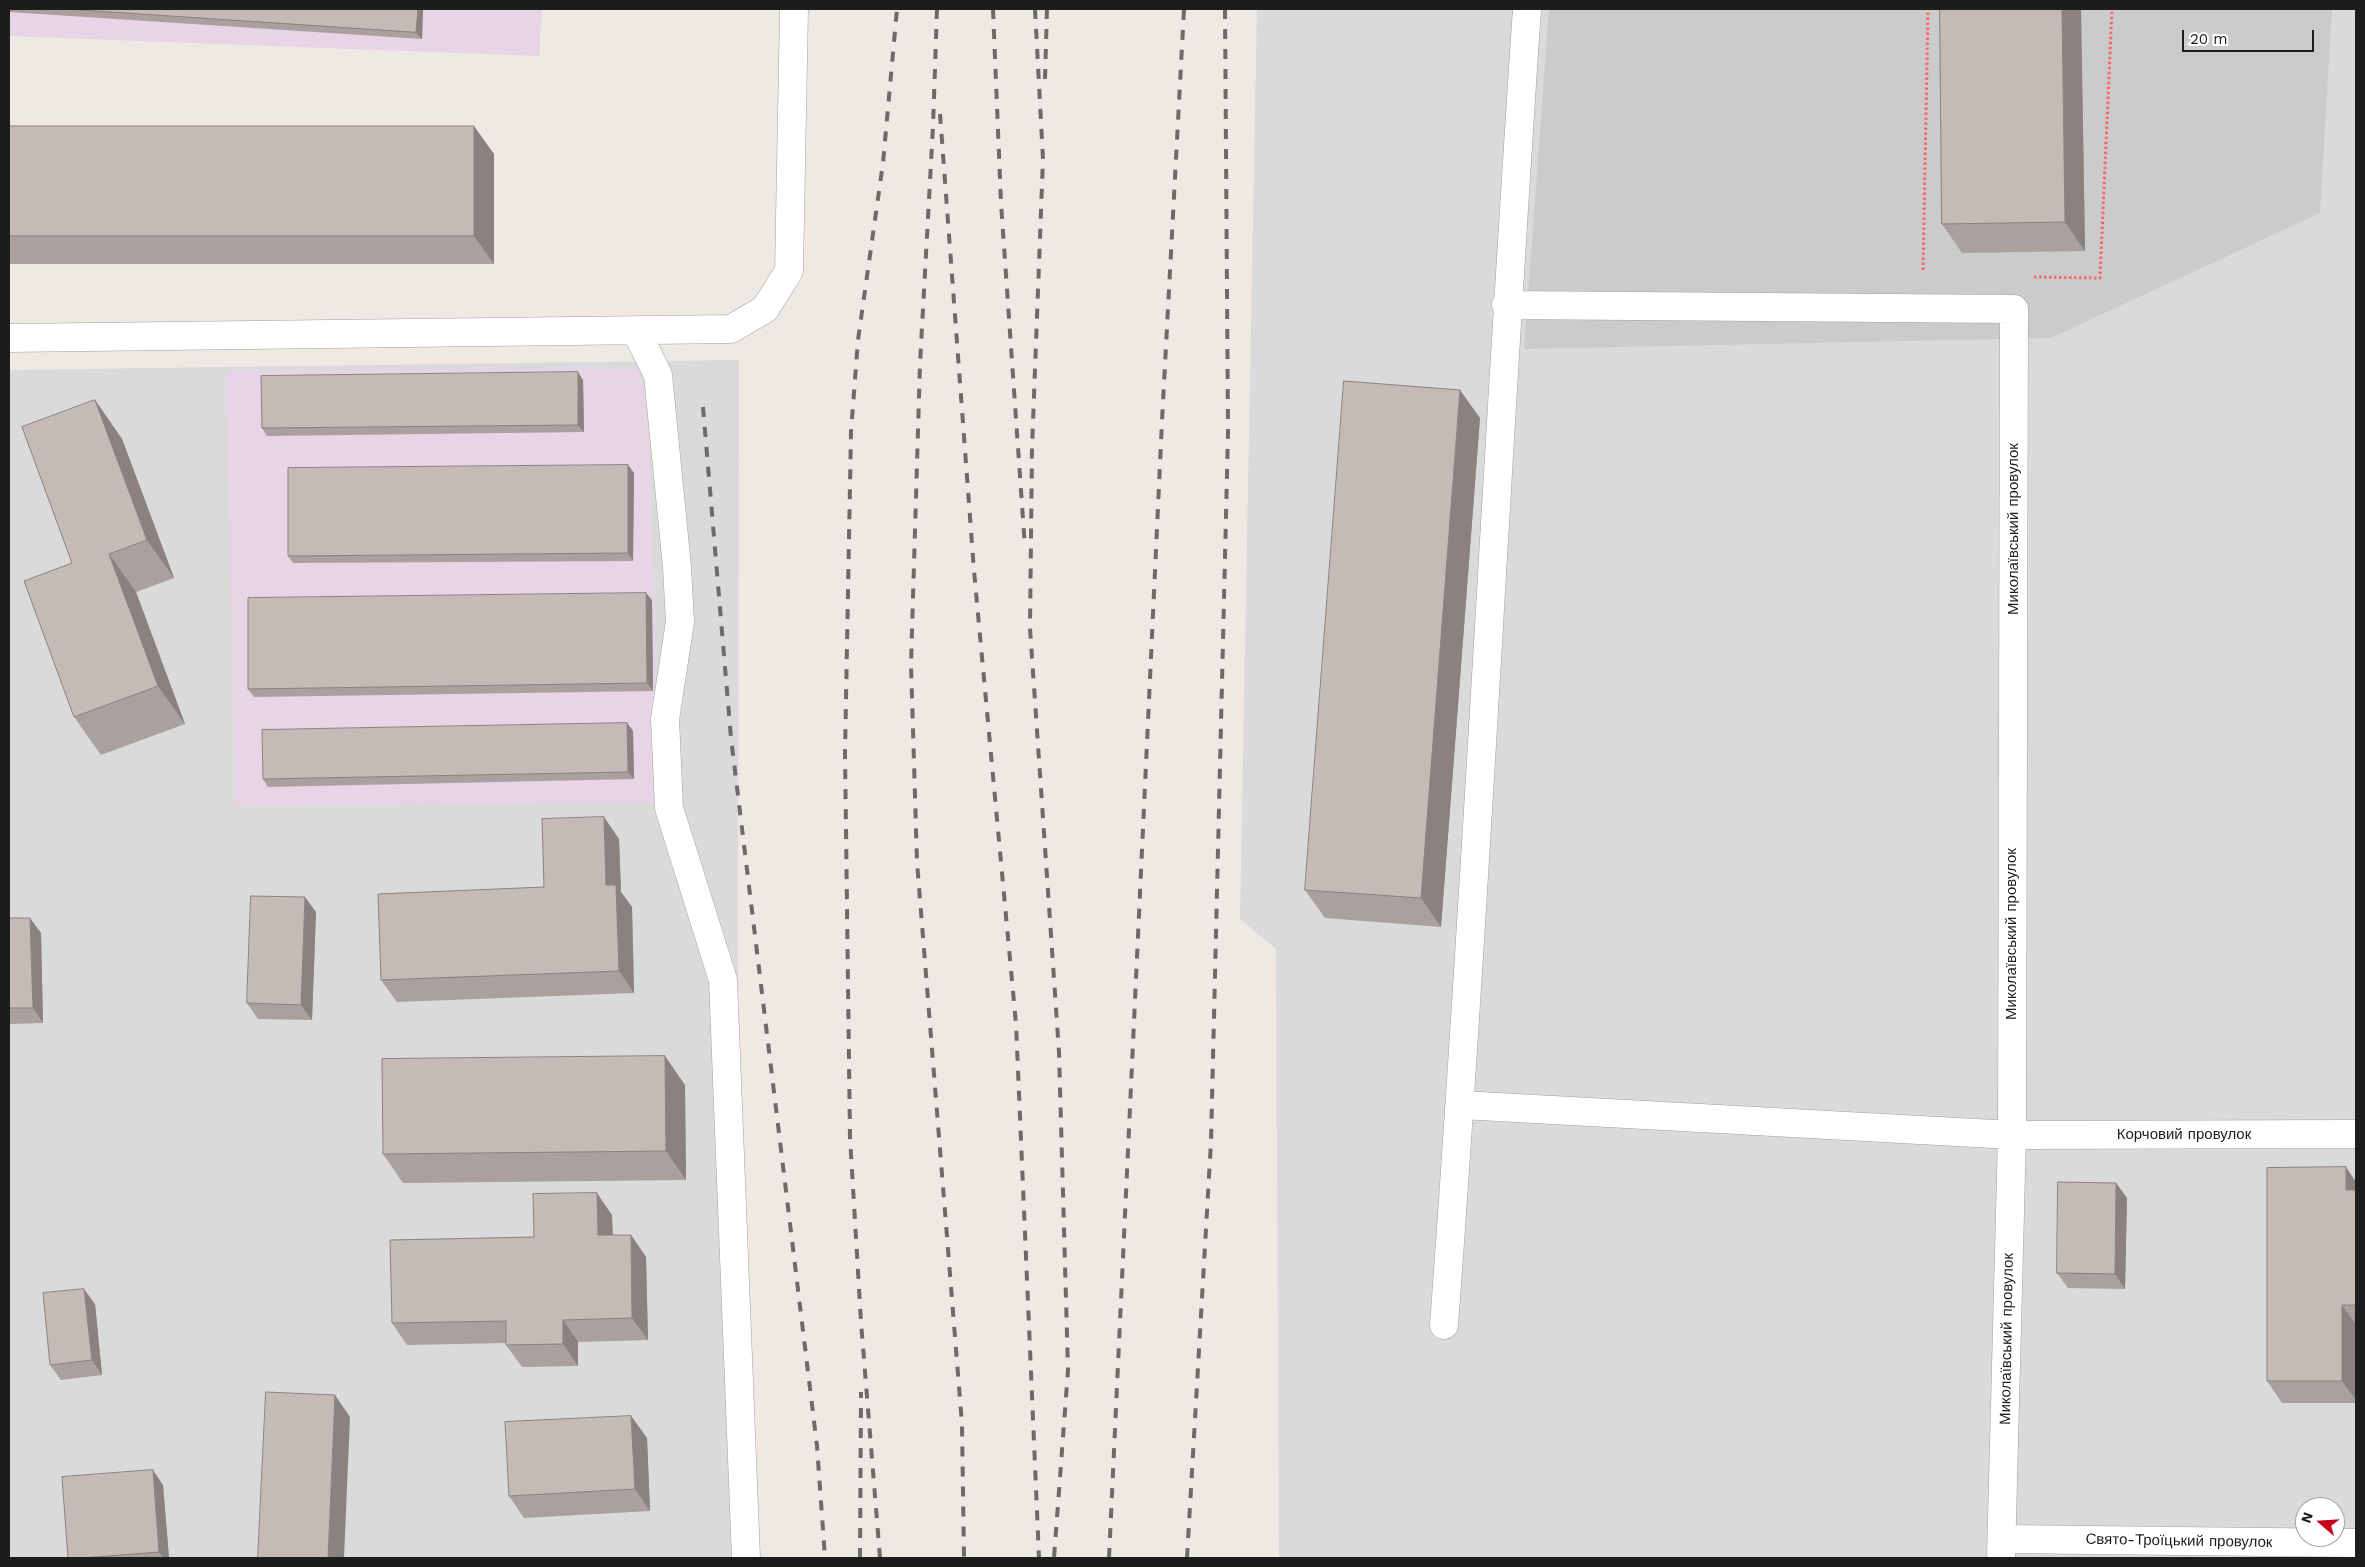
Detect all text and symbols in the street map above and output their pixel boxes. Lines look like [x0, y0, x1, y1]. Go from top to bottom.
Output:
scale bar [2185, 20, 2318, 52]
text: 20 m [2190, 30, 2228, 48]
street label: Миколаївський провулок [2005, 443, 2023, 615]
street label: Миколаївський провулок [2003, 848, 2021, 1020]
street label: Корчовий провулок [2117, 1126, 2251, 1144]
street label: Миколаївський провулок [1997, 1253, 2017, 1425]
north arrow [2295, 1497, 2345, 1547]
text: N [2298, 1510, 2316, 1525]
street label: Свято-Троїцький провулок [2085, 1530, 2273, 1552]

